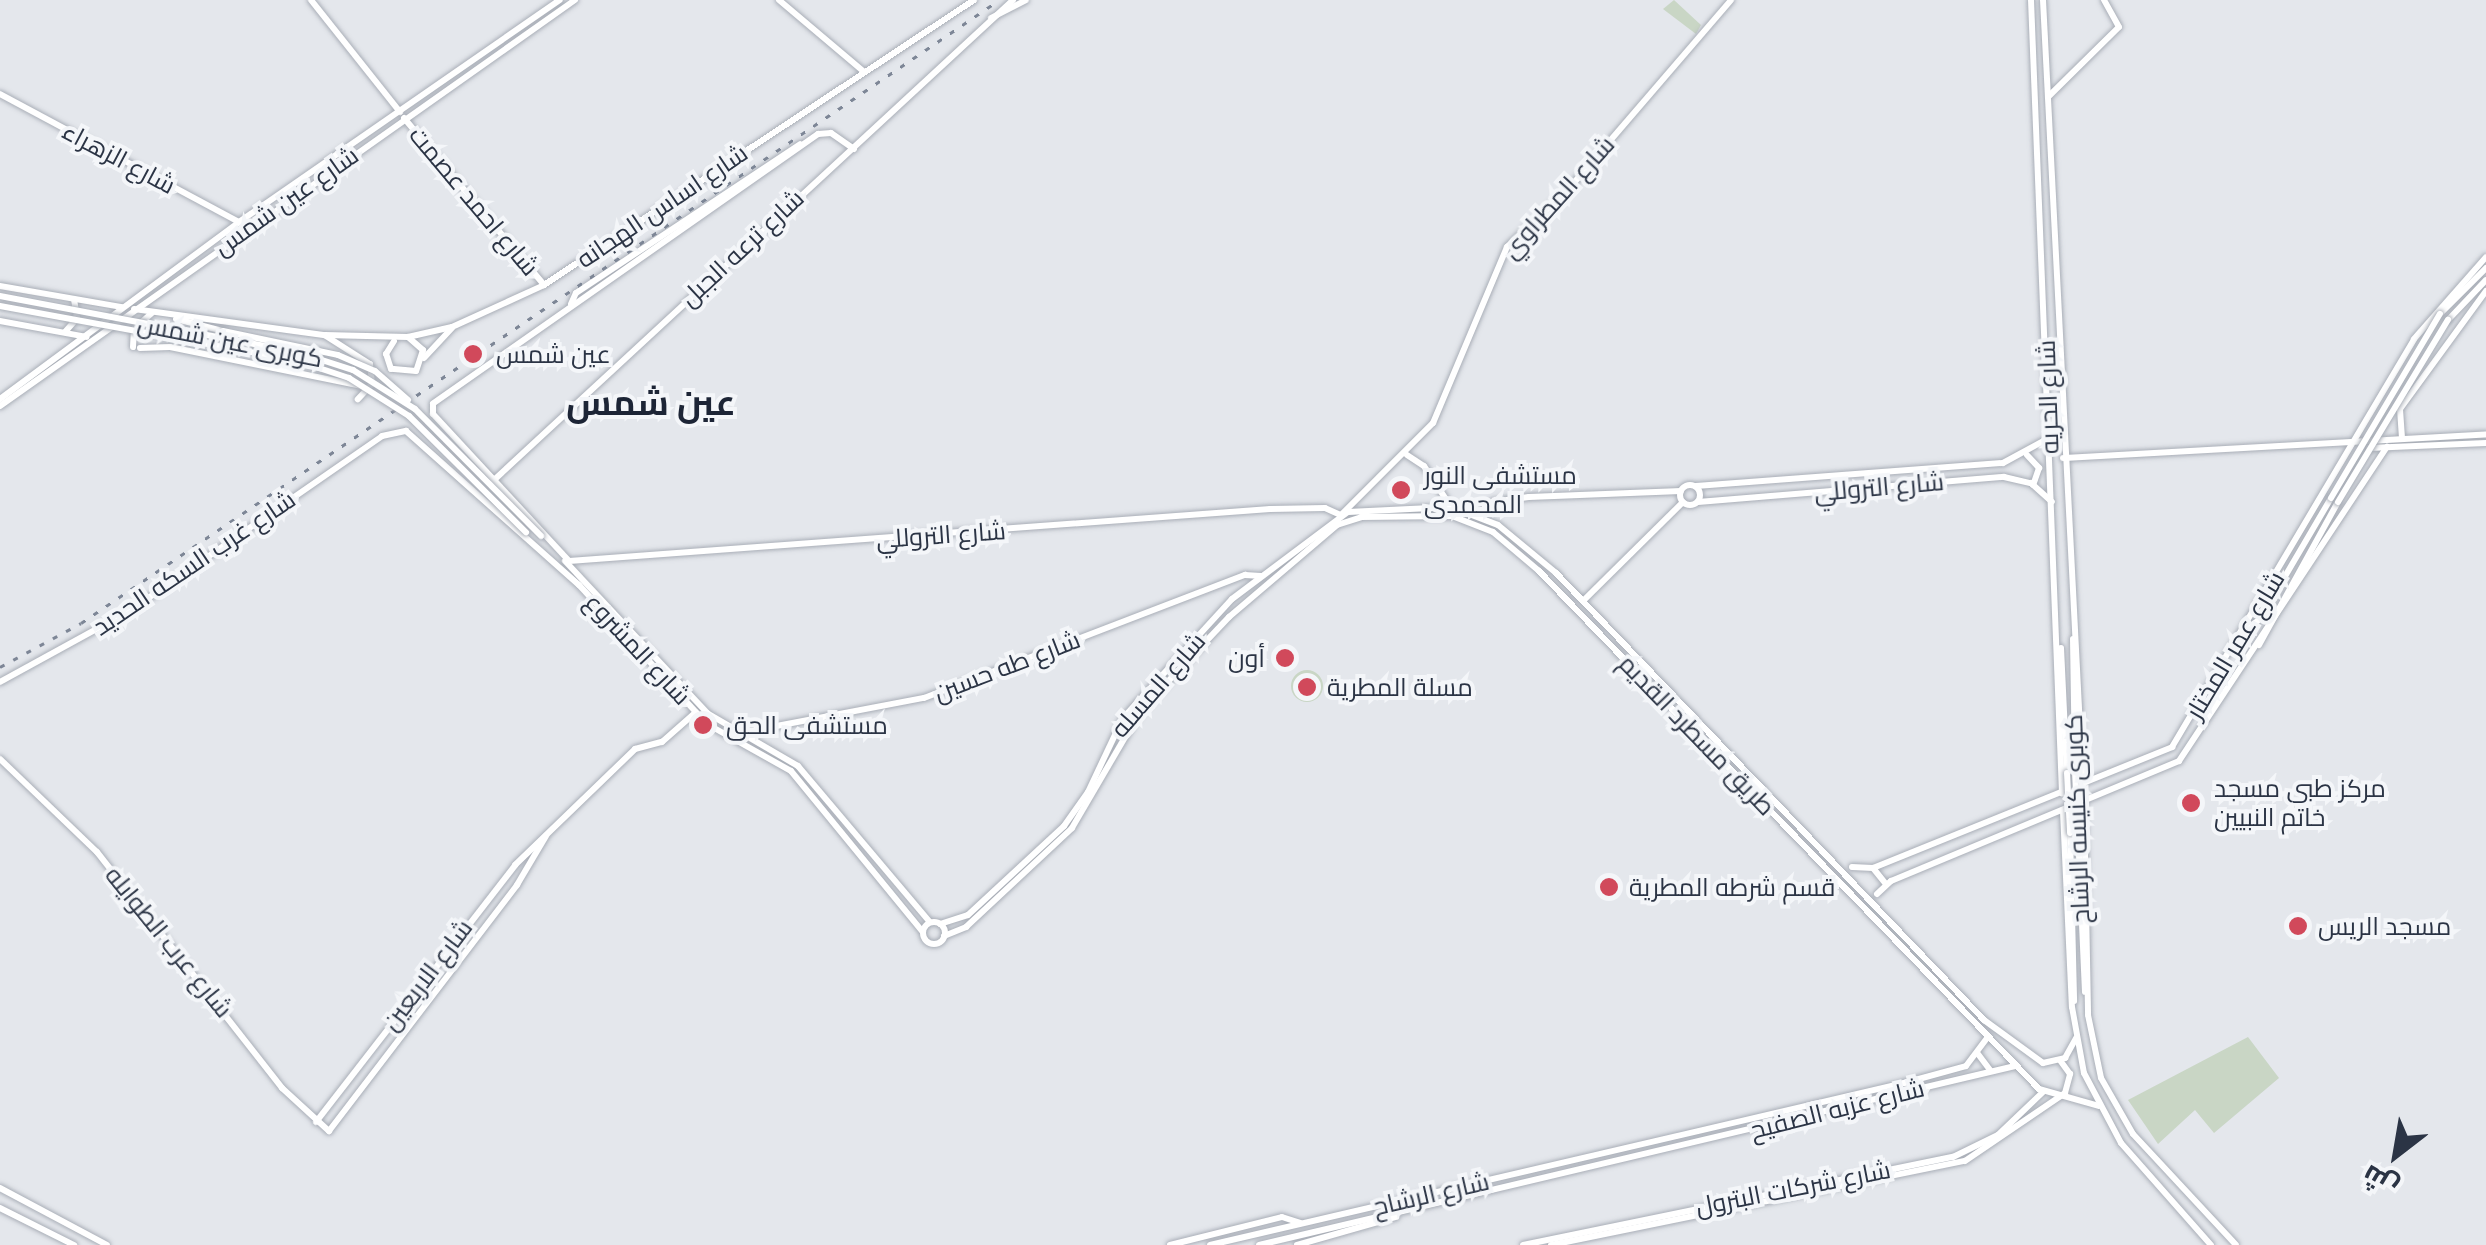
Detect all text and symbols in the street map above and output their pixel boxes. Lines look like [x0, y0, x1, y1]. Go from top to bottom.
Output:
street label: شارع الزهراء [57, 116, 181, 200]
street label: شارع احمد عصمت [403, 120, 545, 282]
street label: شارع المطراوي [1495, 130, 1621, 264]
street label: شارع اساس الهجانه [571, 138, 753, 274]
street label: شارع عين شمس [208, 140, 364, 262]
street label: شارع ترعه الجبل [674, 183, 810, 313]
street label: كوبرى عين شمس [135, 308, 325, 374]
place label: عين شمس [496, 339, 611, 369]
street label: شارع الحريه [2031, 339, 2065, 455]
marker: عين شمس [460, 341, 486, 367]
district label: عين شمس [566, 382, 736, 424]
place label: مستشفى النور المحمدى [1424, 461, 1577, 520]
street label: شارع التروللي [1813, 466, 1945, 508]
marker: مستشفى النور المحمدى [1388, 477, 1414, 503]
street label: شارع غرب السكه الحديد [87, 484, 301, 642]
street label: شارع التروللي [875, 516, 1007, 554]
street label: شارع عمر المختار [2179, 566, 2291, 724]
street label: شارع المشروع [579, 587, 697, 711]
street label: شارع طه حسين [930, 624, 1084, 708]
street label: شارع المسله [1104, 627, 1212, 743]
place label: أون [1228, 643, 1265, 673]
marker: أون [1274, 647, 1296, 669]
street label: طريق مسطرد القديم [1613, 648, 1781, 822]
place label: مسلة المطرية [1327, 672, 1473, 702]
marker: مسلة المطرية [1296, 676, 1318, 698]
place label: مستشفى الحق [726, 710, 888, 740]
marker: مستشفى الحق [690, 712, 716, 738]
street label: كوبرى كنيسه الرشاح [2058, 714, 2096, 924]
place label: مركز طبي مسجد خاتم النبيين [2214, 774, 2386, 833]
marker: مركز طبي مسجد خاتم النبيين [2178, 790, 2204, 816]
street label: شارع عرب الطوايله [99, 860, 239, 1024]
place label: قسم شرطه المطرية [1629, 872, 1835, 902]
marker: قسم شرطه المطرية [1598, 876, 1620, 898]
place label: مسجد الريس [2318, 911, 2451, 941]
street label: شارع الاربعين [375, 913, 479, 1037]
marker: مسجد الريس [2287, 915, 2309, 937]
street label: شارع عزبه الصفيح [1747, 1073, 1927, 1145]
north arrow [2346, 1105, 2446, 1205]
street label: شارع شركات البترول [1693, 1154, 1893, 1222]
text: ش [2356, 1158, 2404, 1205]
street label: شارع الرشاح [1370, 1166, 1492, 1222]

